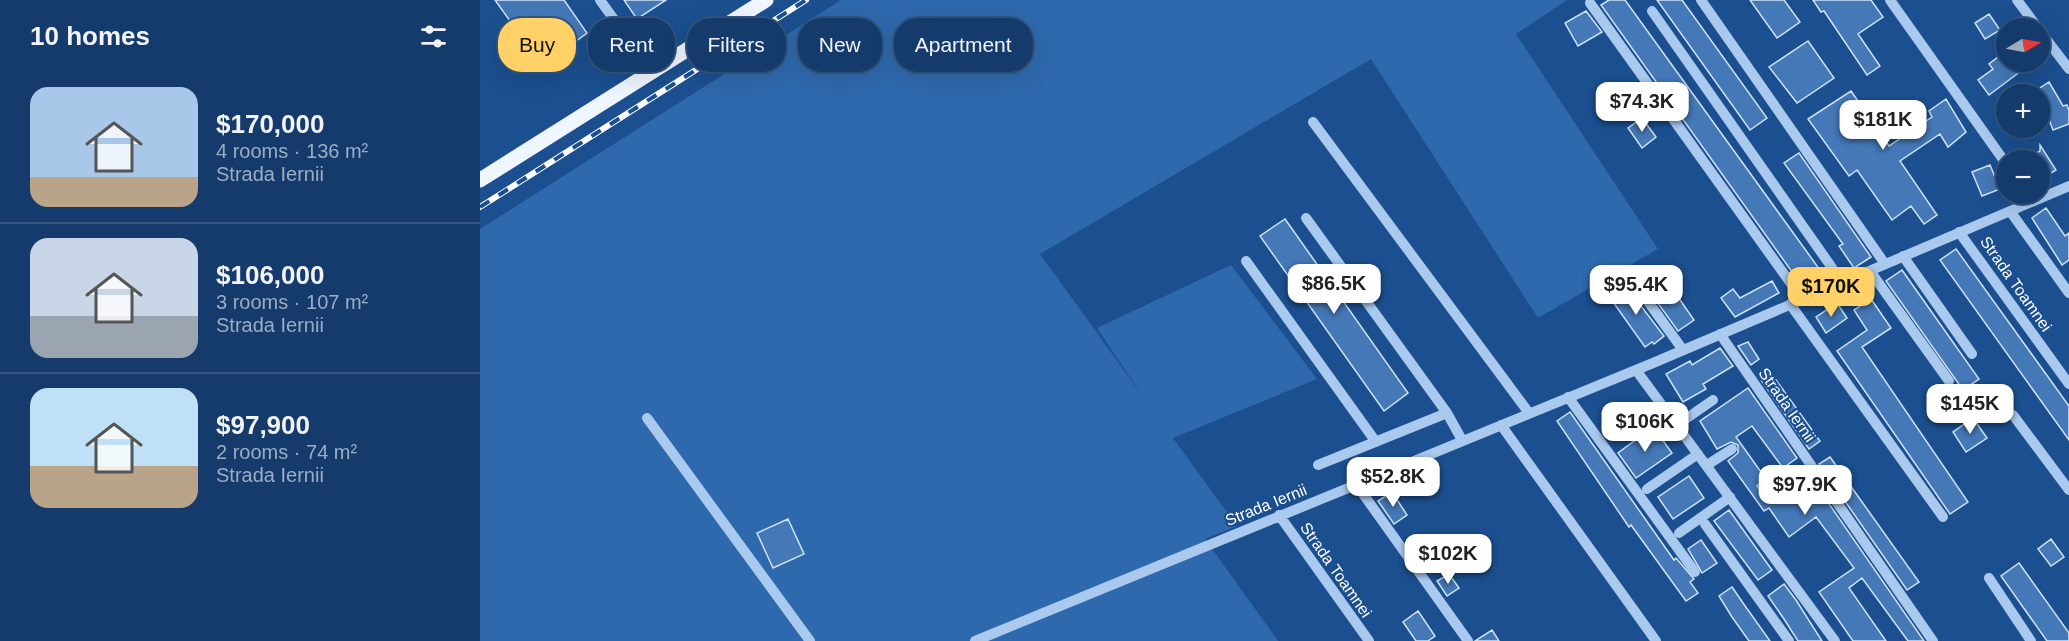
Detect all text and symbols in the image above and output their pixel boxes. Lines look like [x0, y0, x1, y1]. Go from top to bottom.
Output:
chip: Buy [498, 18, 576, 72]
chip: Rent [588, 18, 675, 72]
chip: Filters [687, 18, 786, 72]
chip: New [798, 18, 882, 72]
chip: Apartment [894, 18, 1033, 72]
north arrow [1996, 18, 2050, 72]
map controls [1996, 18, 2050, 204]
icon: filters [417, 20, 450, 53]
text: 10 homes [30, 21, 150, 51]
pin: $74.3K [1593, 82, 1691, 133]
button: + [1996, 84, 2050, 138]
text: $74.3K [1610, 90, 1674, 112]
pin: $181K [1841, 100, 1925, 151]
text: $181K [1854, 108, 1912, 130]
text: $170,000 [216, 109, 324, 139]
icon: home [78, 111, 150, 183]
text: 4 rooms · 136 m² [216, 140, 368, 162]
button: − [1996, 150, 2050, 204]
text: Strada Iernii [216, 163, 324, 185]
street label: Strada Toamnei [1977, 233, 2055, 335]
text: $106,000 [216, 260, 324, 290]
icon: home [78, 262, 150, 334]
pin: $86.5K [1285, 264, 1383, 315]
pin: $95.4K [1587, 265, 1685, 316]
pin: $170K [1789, 267, 1873, 318]
text: $86.5K [1302, 272, 1366, 294]
text: $95.4K [1604, 273, 1668, 295]
text: $170K [1802, 275, 1860, 297]
text: 3 rooms · 107 m² [216, 291, 368, 313]
text: Strada Iernii [216, 314, 324, 336]
street label: Strada Iernii [1755, 365, 1819, 445]
pin: $145K [1928, 384, 2012, 435]
text: $145K [1941, 392, 1999, 414]
pin: $106K [1603, 402, 1687, 453]
text: $97,900 [216, 410, 310, 440]
text: $106K [1616, 410, 1674, 432]
icon: home [78, 412, 150, 484]
text: 2 rooms · 74 m² [216, 441, 357, 463]
pin: $52.8K [1344, 457, 1442, 508]
text: Strada Iernii [216, 464, 324, 486]
text: $52.8K [1361, 465, 1425, 487]
pin: $97.9K [1756, 465, 1854, 516]
text: $97.9K [1773, 473, 1837, 495]
street label: Strada Iernii [1223, 481, 1309, 529]
street label: Strada Toamnei [1297, 519, 1375, 621]
pin: $102K [1406, 534, 1490, 585]
text: $102K [1419, 542, 1477, 564]

